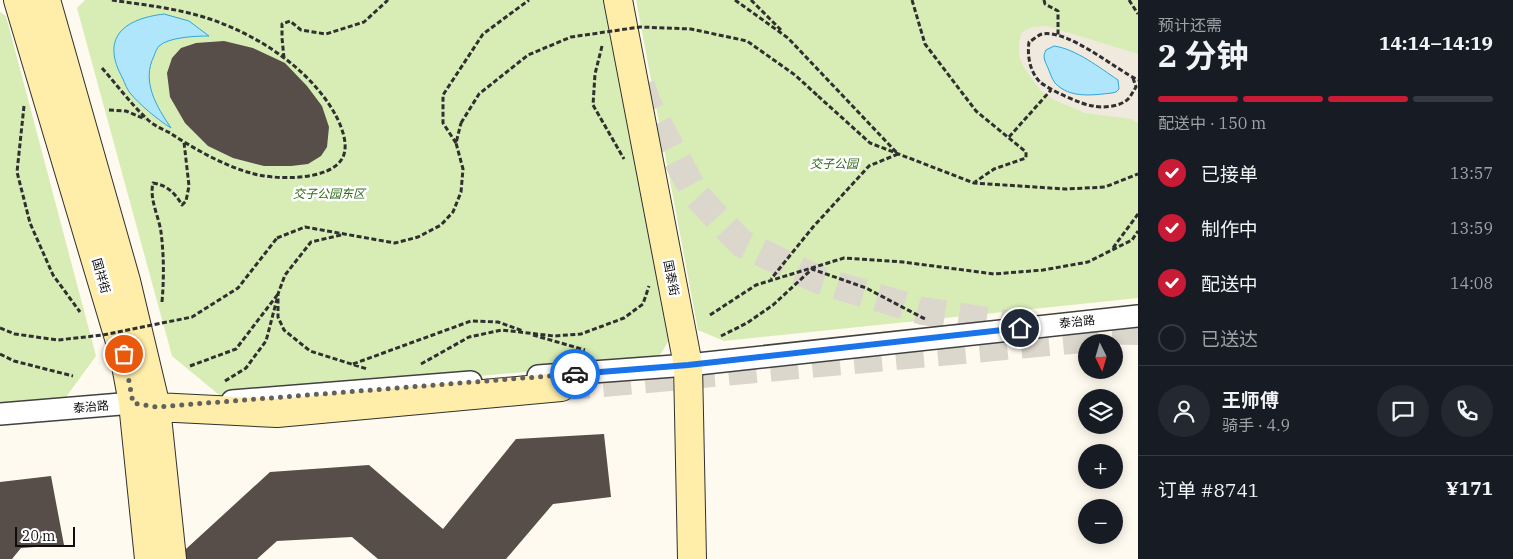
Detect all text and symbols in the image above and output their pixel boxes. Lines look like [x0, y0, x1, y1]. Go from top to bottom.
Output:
text: 预计还需 [1158, 15, 1222, 35]
text: 14:14–14:19 [1379, 31, 1493, 55]
text: 2 分钟 [1158, 34, 1249, 76]
text: 配送中 · 150 m [1158, 113, 1266, 133]
park label: 交子公园 [810, 156, 860, 171]
icon: check [1158, 159, 1186, 187]
text: 已接单 [1201, 162, 1258, 186]
text: 13:57 [1450, 163, 1493, 183]
park label: 交子公园东区 [293, 186, 367, 201]
icon: check [1158, 214, 1186, 242]
text: 制作中 [1201, 217, 1258, 241]
text: 13:59 [1450, 218, 1493, 238]
street label: 国祥街 [89, 256, 114, 295]
street label: 国泰街 [661, 259, 682, 297]
icon: check [1158, 269, 1186, 297]
text: 配送中 [1201, 272, 1258, 296]
text: 14:08 [1450, 273, 1493, 293]
pin [999, 307, 1041, 349]
street label: 泰治路 [1058, 312, 1096, 331]
icon: home [1006, 314, 1034, 342]
text: 已送达 [1201, 327, 1258, 351]
pin [103, 333, 145, 375]
north arrow [1078, 334, 1122, 379]
map controls [1078, 334, 1123, 544]
icon: bag [110, 340, 138, 368]
courier [550, 349, 600, 399]
icon: car [561, 360, 589, 388]
button: person [1158, 385, 1210, 437]
button: chat [1377, 385, 1429, 437]
button: phone [1441, 385, 1493, 437]
text: 王师傅 [1222, 388, 1279, 412]
button: layers [1078, 389, 1123, 434]
street label: 泰治路 [72, 397, 110, 416]
text: 骑手 · 4.9 [1222, 415, 1290, 435]
button: + [1078, 444, 1123, 489]
text: ¥171 [1446, 476, 1493, 500]
text: 订单 #8741 [1158, 478, 1259, 502]
button: − [1078, 499, 1123, 544]
scale bar [15, 524, 75, 547]
text: 20 m [22, 527, 55, 545]

